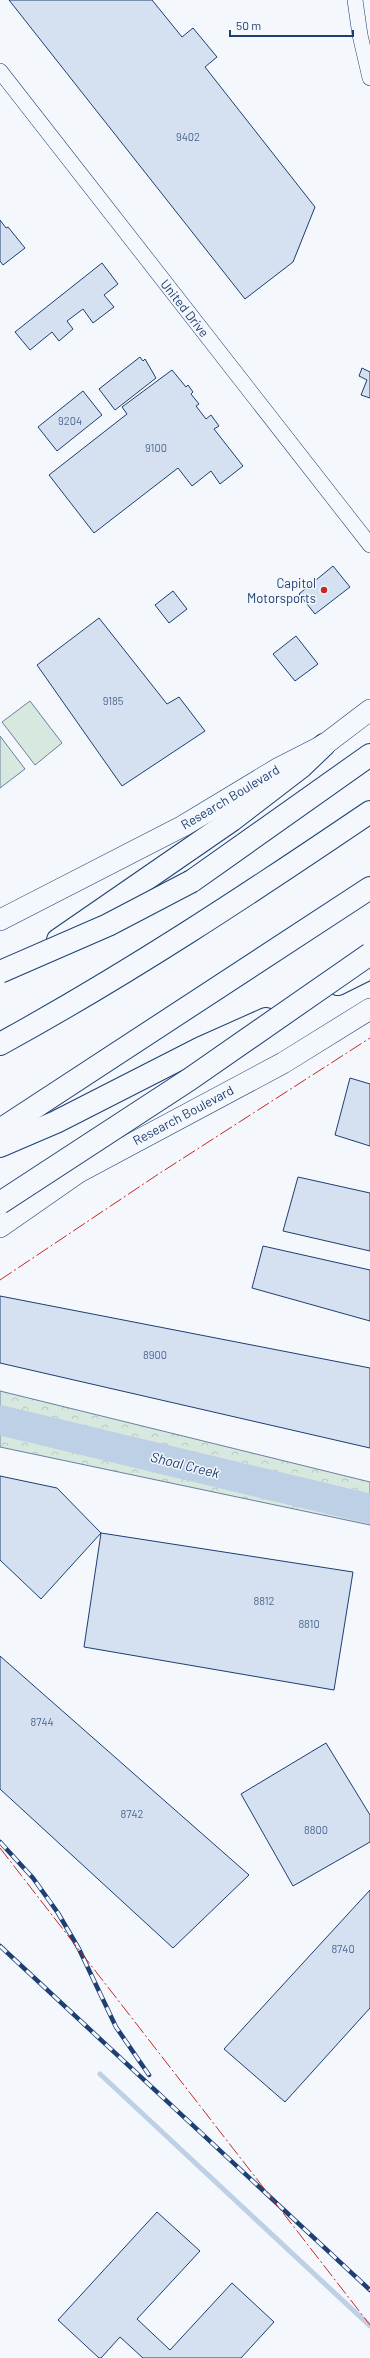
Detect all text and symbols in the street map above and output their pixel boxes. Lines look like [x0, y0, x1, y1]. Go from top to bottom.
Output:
scale bar [230, 12, 353, 38]
text: 50 m [236, 18, 261, 32]
house number: 9402 [176, 130, 200, 143]
street label: United Drive [157, 276, 213, 340]
house number: 9204 [58, 414, 82, 427]
house number: 9100 [145, 441, 167, 454]
place label: Capitol Motorsports [247, 575, 316, 606]
marker: Capitol Motorsports [319, 585, 329, 595]
house number: 9185 [103, 694, 124, 707]
street label: Research Boulevard [178, 761, 282, 833]
street label: Research Boulevard [130, 1082, 236, 1148]
house number: 8900 [143, 1348, 167, 1361]
water label: Shoal Creek [149, 1448, 221, 1481]
house number: 8812 [254, 1594, 275, 1607]
house number: 8810 [298, 1617, 320, 1630]
house number: 8744 [30, 1715, 54, 1728]
house number: 8742 [121, 1807, 144, 1820]
house number: 8800 [304, 1823, 328, 1836]
house number: 8740 [331, 1942, 355, 1955]

